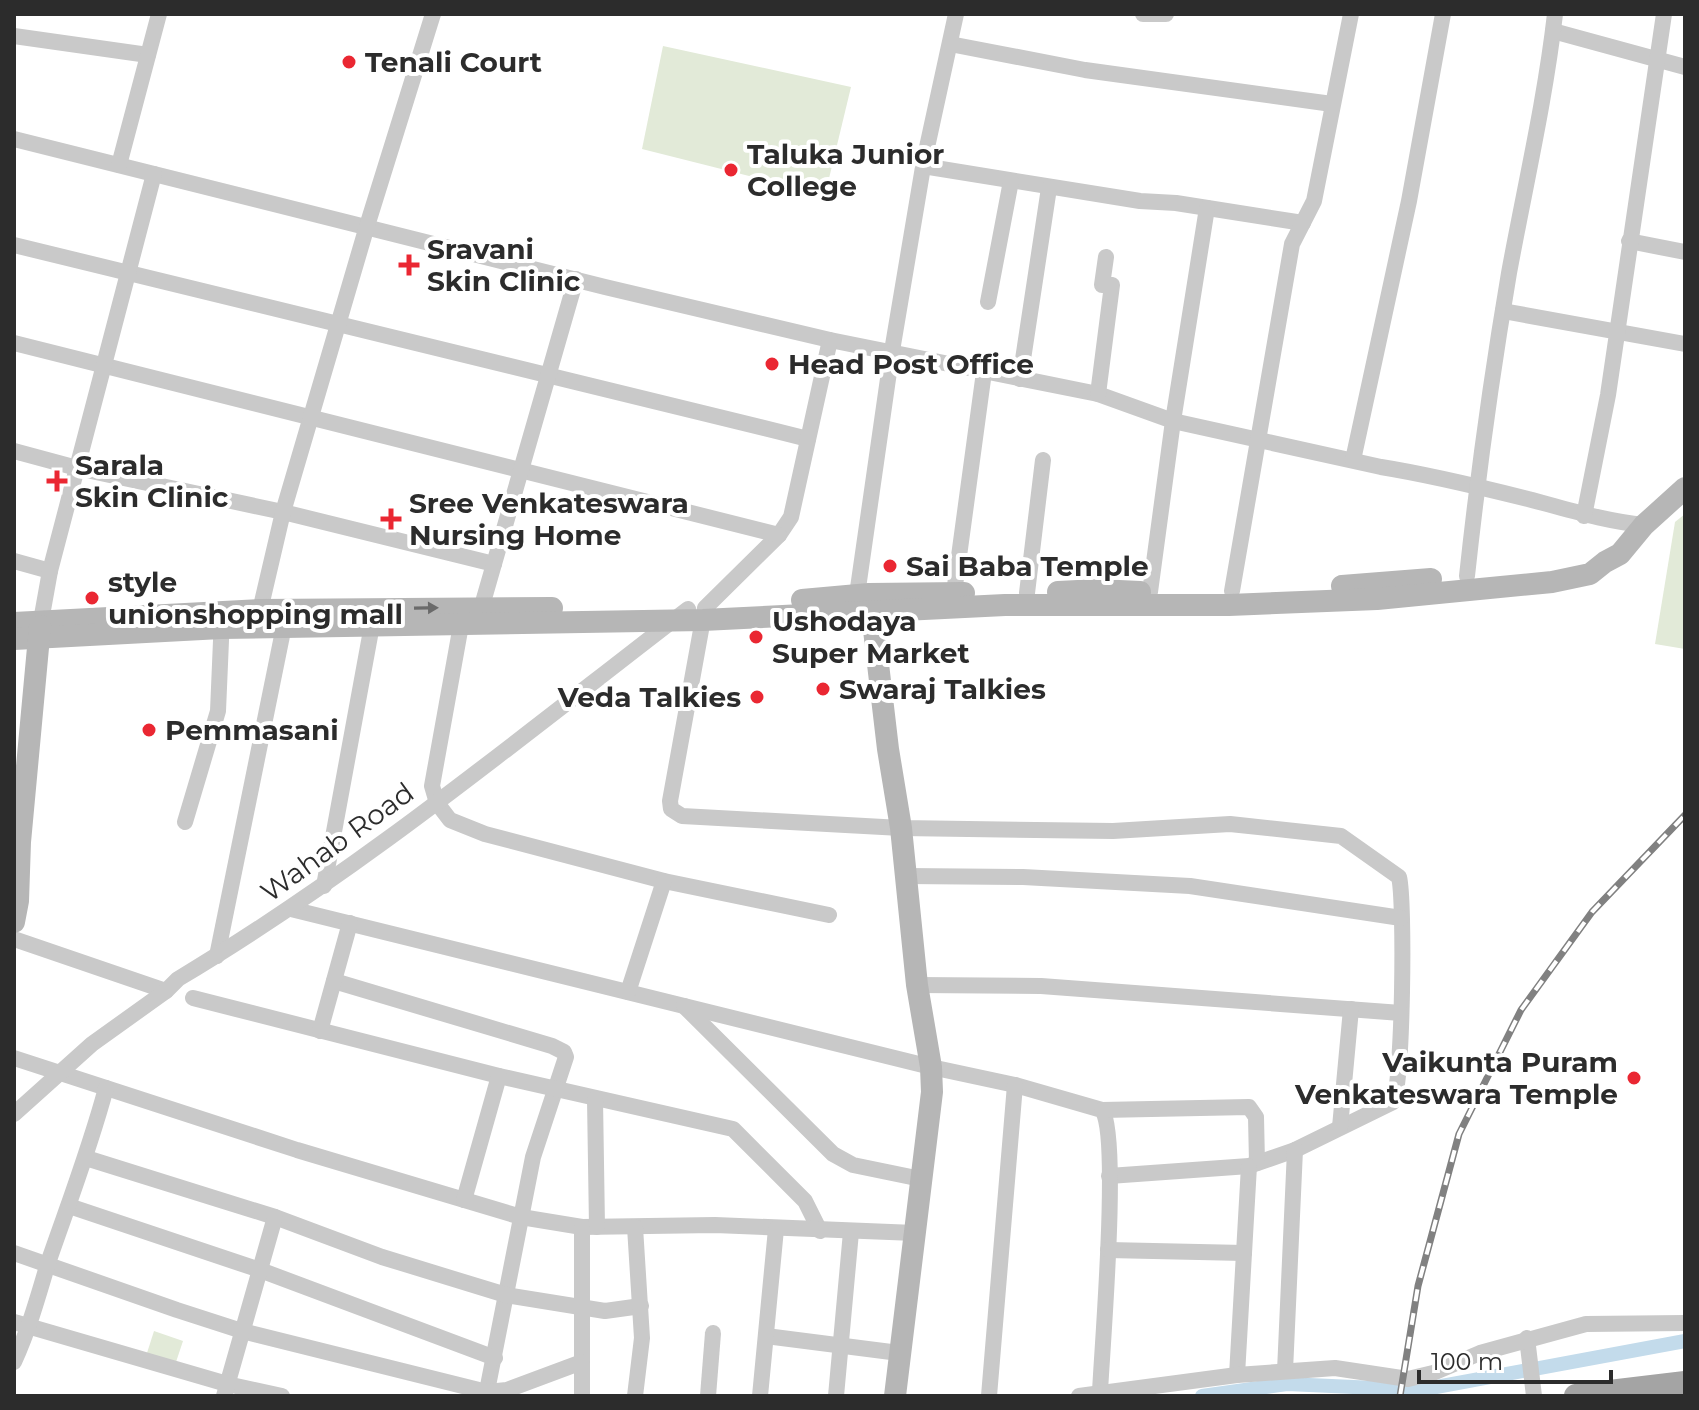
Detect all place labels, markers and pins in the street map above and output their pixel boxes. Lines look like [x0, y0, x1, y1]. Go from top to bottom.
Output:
place label: Tenali Court [365, 45, 542, 79]
marker: Tenali Court [340, 53, 358, 71]
place label: Taluka Junior College [747, 137, 944, 203]
marker: Taluka Junior College [722, 161, 740, 179]
place label: Sravani Skin Clinic [427, 232, 581, 298]
marker: Sravani Skin Clinic [398, 254, 420, 276]
place label: Head Post Office [788, 347, 1034, 381]
marker: Head Post Office [763, 355, 781, 373]
place label: Sarala Skin Clinic [75, 448, 229, 514]
marker: Sarala Skin Clinic [46, 470, 68, 492]
place label: Sree Venkateswara Nursing Home [409, 486, 689, 552]
marker: Sree Venkateswara Nursing Home [380, 508, 402, 530]
place label: Sai Baba Temple [906, 549, 1149, 583]
marker: Sai Baba Temple [881, 557, 899, 575]
place label: style unionshopping mall [108, 565, 403, 631]
marker: style unionshopping mall [83, 589, 101, 607]
place label: Ushodaya Super Market [772, 604, 970, 670]
marker: Ushodaya Super Market [747, 628, 765, 646]
place label: Swaraj Talkies [839, 672, 1046, 706]
place label: Veda Talkies [557, 680, 741, 714]
marker: Swaraj Talkies [814, 680, 832, 698]
marker: Veda Talkies [748, 688, 766, 706]
place label: Pemmasani [165, 713, 339, 747]
marker: Pemmasani [140, 721, 158, 739]
place label: Vaikunta Puram Venkateswara Temple [1294, 1045, 1618, 1111]
marker: Vaikunta Puram Venkateswara Temple [1625, 1069, 1643, 1087]

